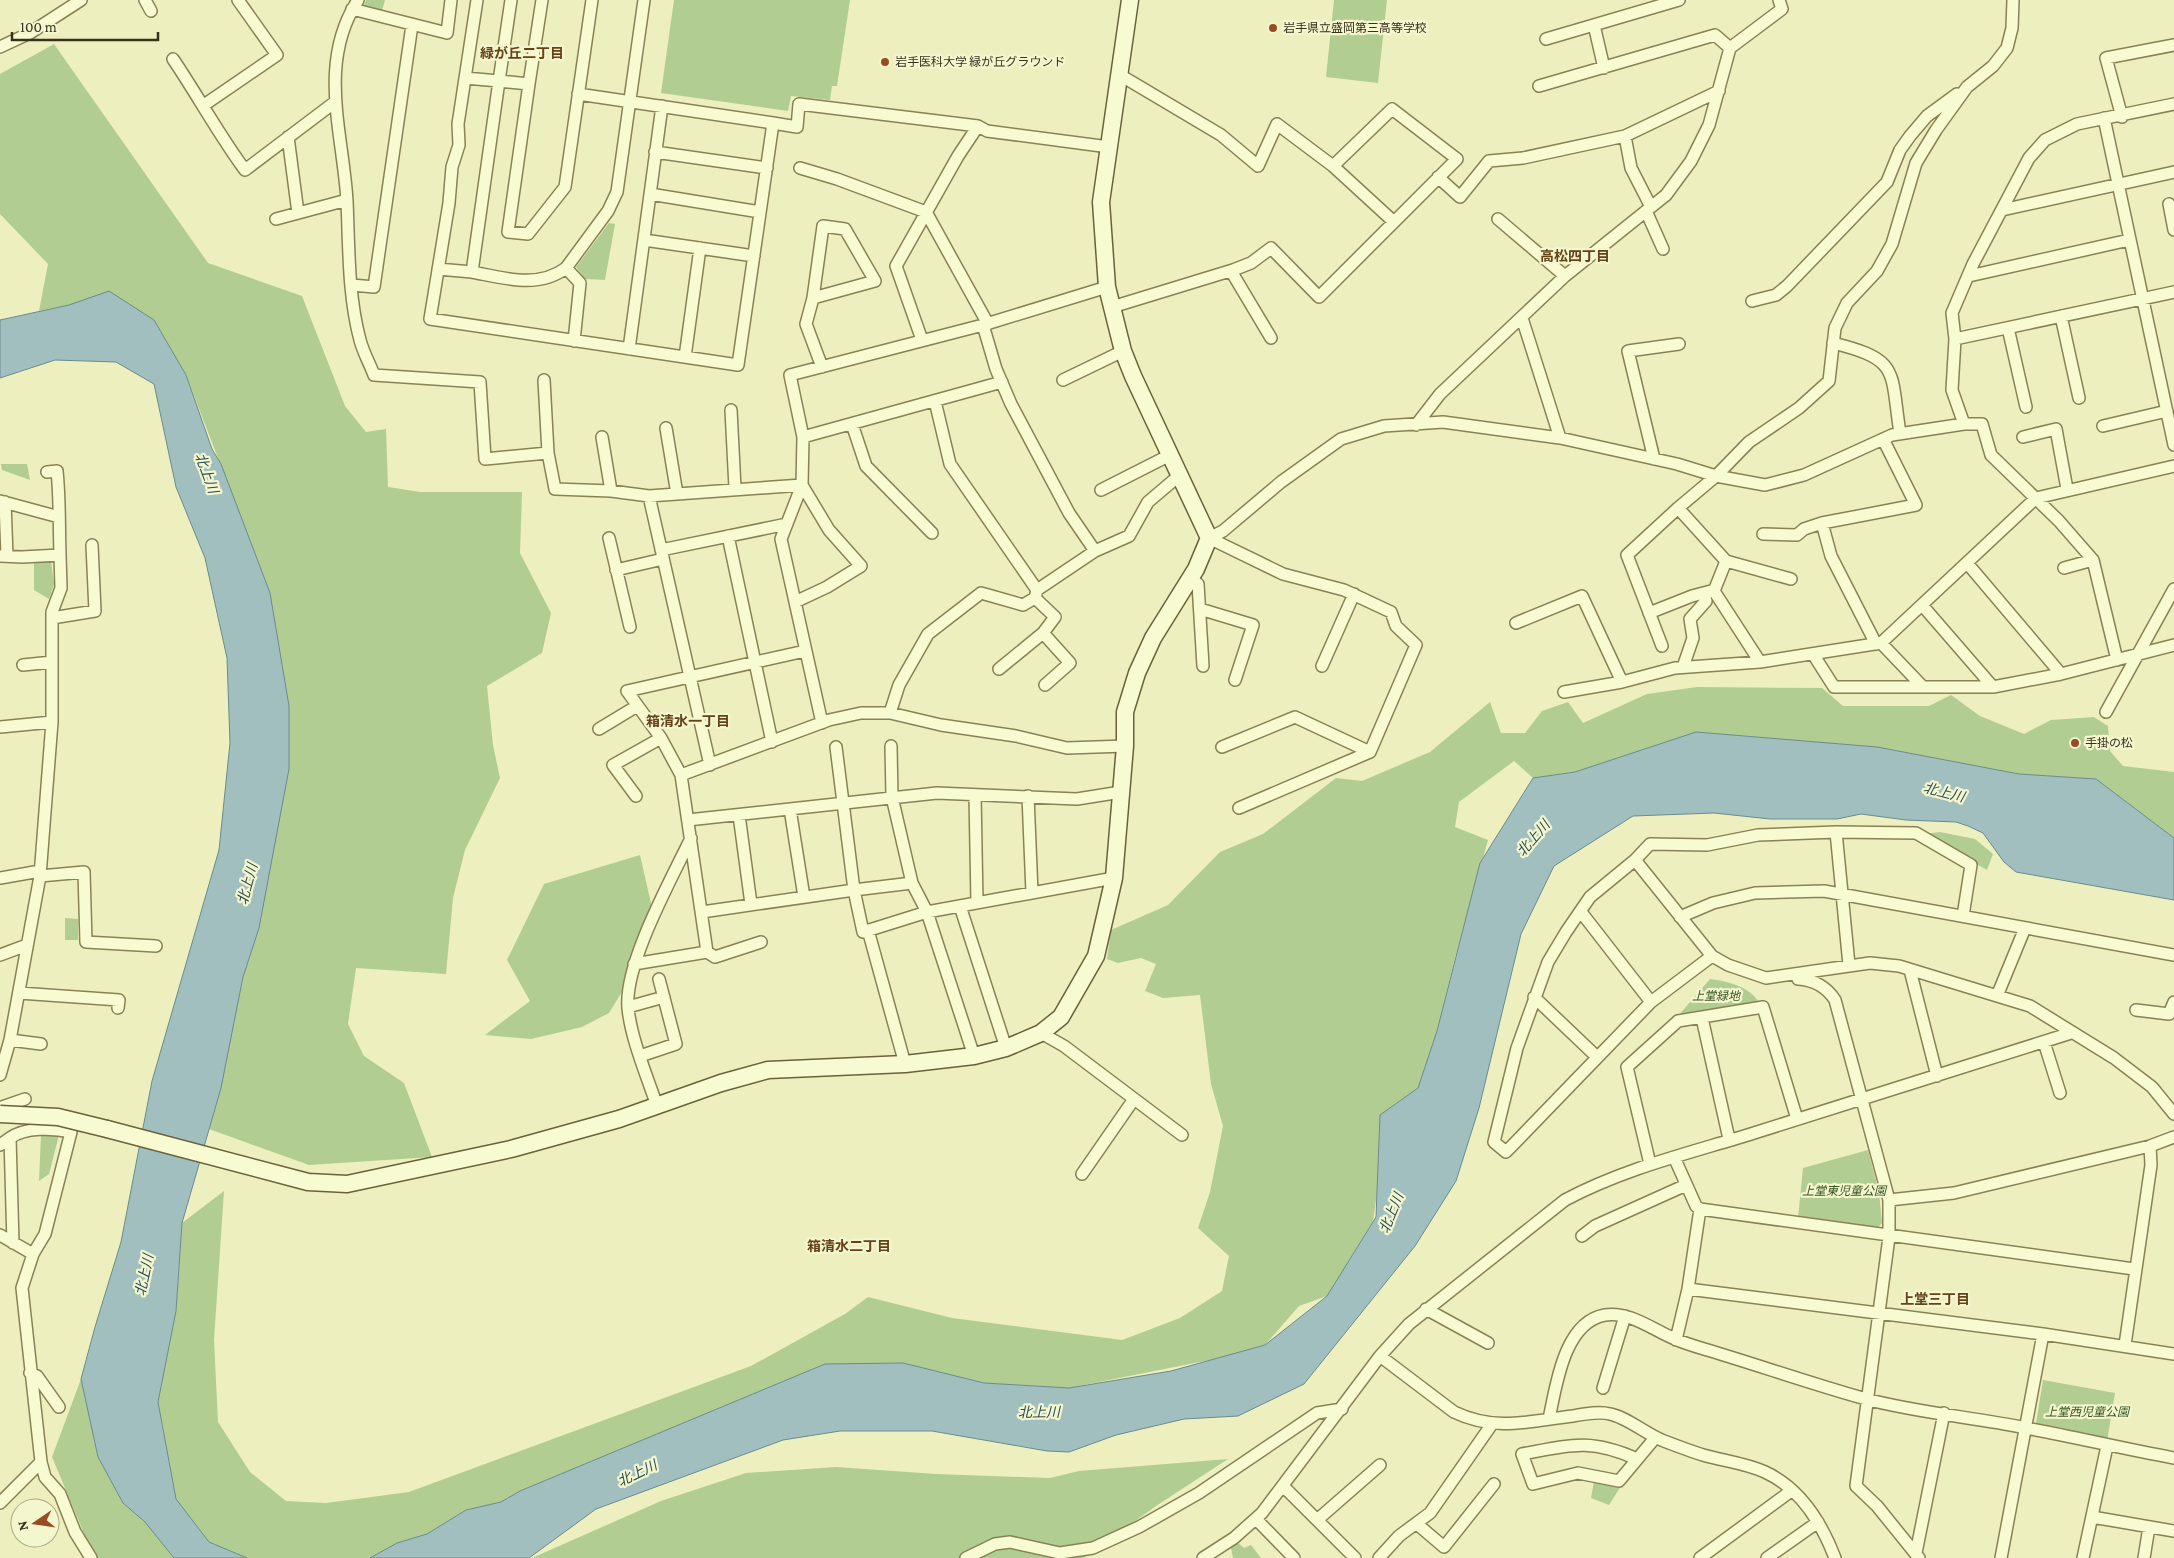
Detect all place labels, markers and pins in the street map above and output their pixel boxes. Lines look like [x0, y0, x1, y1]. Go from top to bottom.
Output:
place label: 岩手県立盛岡第三高等学校 [1283, 21, 1427, 35]
marker: 岩手県立盛岡第三高等学校 [1267, 22, 1279, 34]
place label: 岩手医科大学 緑が丘グラウンド [895, 55, 1065, 69]
marker: 岩手医科大学 緑が丘グラウンド [879, 56, 891, 68]
place label: 手掛の松 [2085, 736, 2133, 750]
marker: 手掛の松 [2069, 737, 2081, 749]

